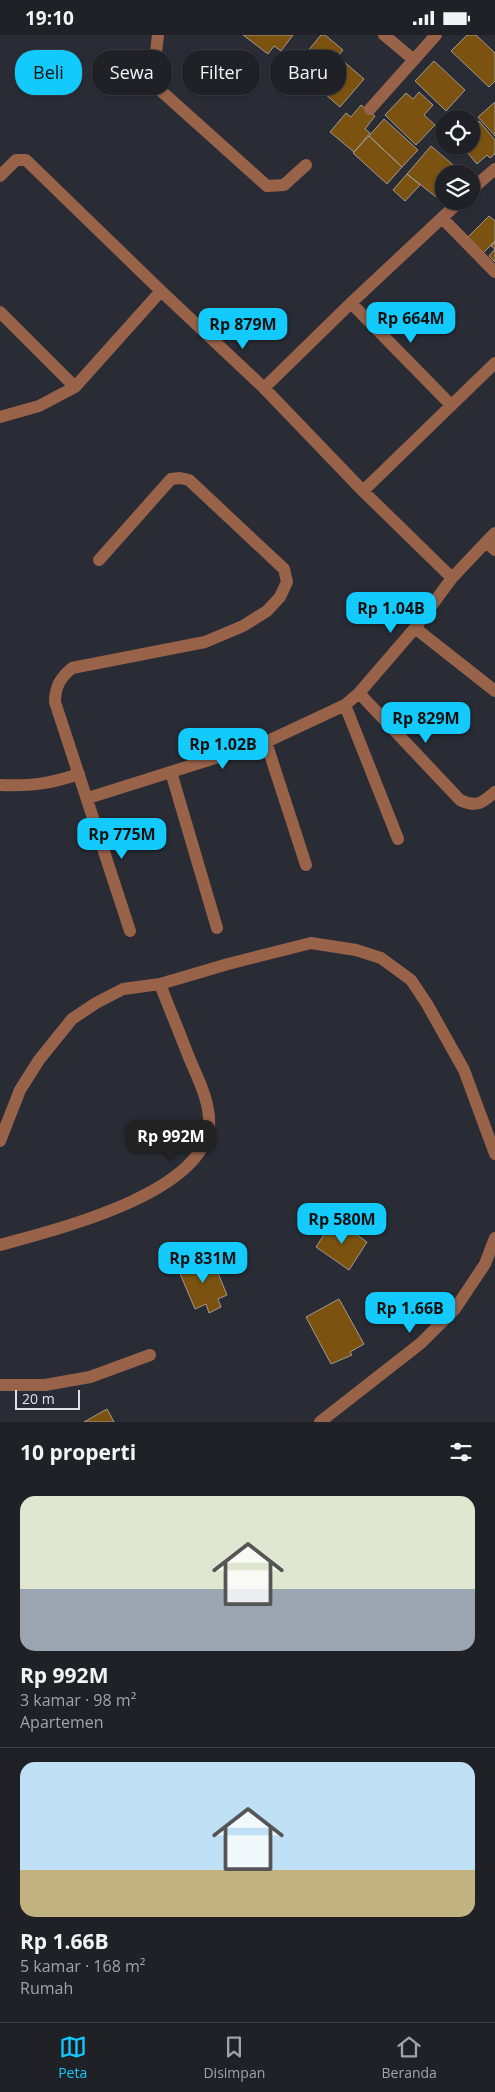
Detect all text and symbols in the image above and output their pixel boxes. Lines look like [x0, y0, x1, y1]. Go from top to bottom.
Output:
text: 19:10 [25, 5, 74, 31]
chip: Beli [15, 50, 82, 95]
chip: Sewa [92, 50, 172, 95]
chip: Filter [182, 50, 260, 95]
chip: Baru [270, 50, 346, 95]
map controls [435, 110, 480, 210]
button: locate [435, 110, 480, 155]
button: layers [435, 165, 480, 210]
pin: Rp 664M [365, 301, 457, 344]
pin: Rp 879M [197, 307, 289, 350]
text: Rp 664M [377, 307, 445, 329]
text: Rp 879M [209, 313, 277, 335]
pin: Rp 1.04B [339, 591, 443, 634]
text: Rp 1.04B [357, 597, 425, 619]
pin: Rp 829M [380, 701, 472, 744]
text: Rp 829M [392, 707, 460, 729]
pin: Rp 1.02B [171, 727, 275, 770]
text: Rp 1.02B [189, 733, 257, 755]
pin: Rp 775M [76, 817, 168, 860]
text: Rp 775M [88, 823, 156, 845]
pin: Rp 992M [125, 1119, 217, 1162]
text: Rp 992M [137, 1125, 205, 1147]
pin: Rp 580M [296, 1203, 388, 1245]
text: Rp 580M [308, 1208, 376, 1230]
pin: Rp 831M [157, 1241, 249, 1284]
text: Rp 831M [169, 1247, 237, 1269]
pin: Rp 1.66B [358, 1291, 462, 1334]
text: Rp 1.66B [376, 1297, 444, 1319]
scale bar [15, 1387, 80, 1410]
text: 20 m [22, 1389, 55, 1408]
text: 10 properti [20, 1438, 136, 1466]
icon: filters [447, 1438, 475, 1466]
icon: home [203, 1529, 293, 1619]
text: Rp 992M [20, 1661, 108, 1689]
text: 3 kamar · 98 m² [20, 1689, 136, 1711]
text: Apartemen [20, 1711, 104, 1733]
icon: home [203, 1794, 293, 1884]
text: Rp 1.66B [20, 1927, 109, 1955]
text: 5 kamar · 168 m² [20, 1955, 145, 1977]
text: Rumah [20, 1977, 73, 1999]
tab: Peta [58, 2033, 87, 2082]
tab: Disimpan [203, 2033, 265, 2082]
tab: Beranda [382, 2033, 437, 2082]

